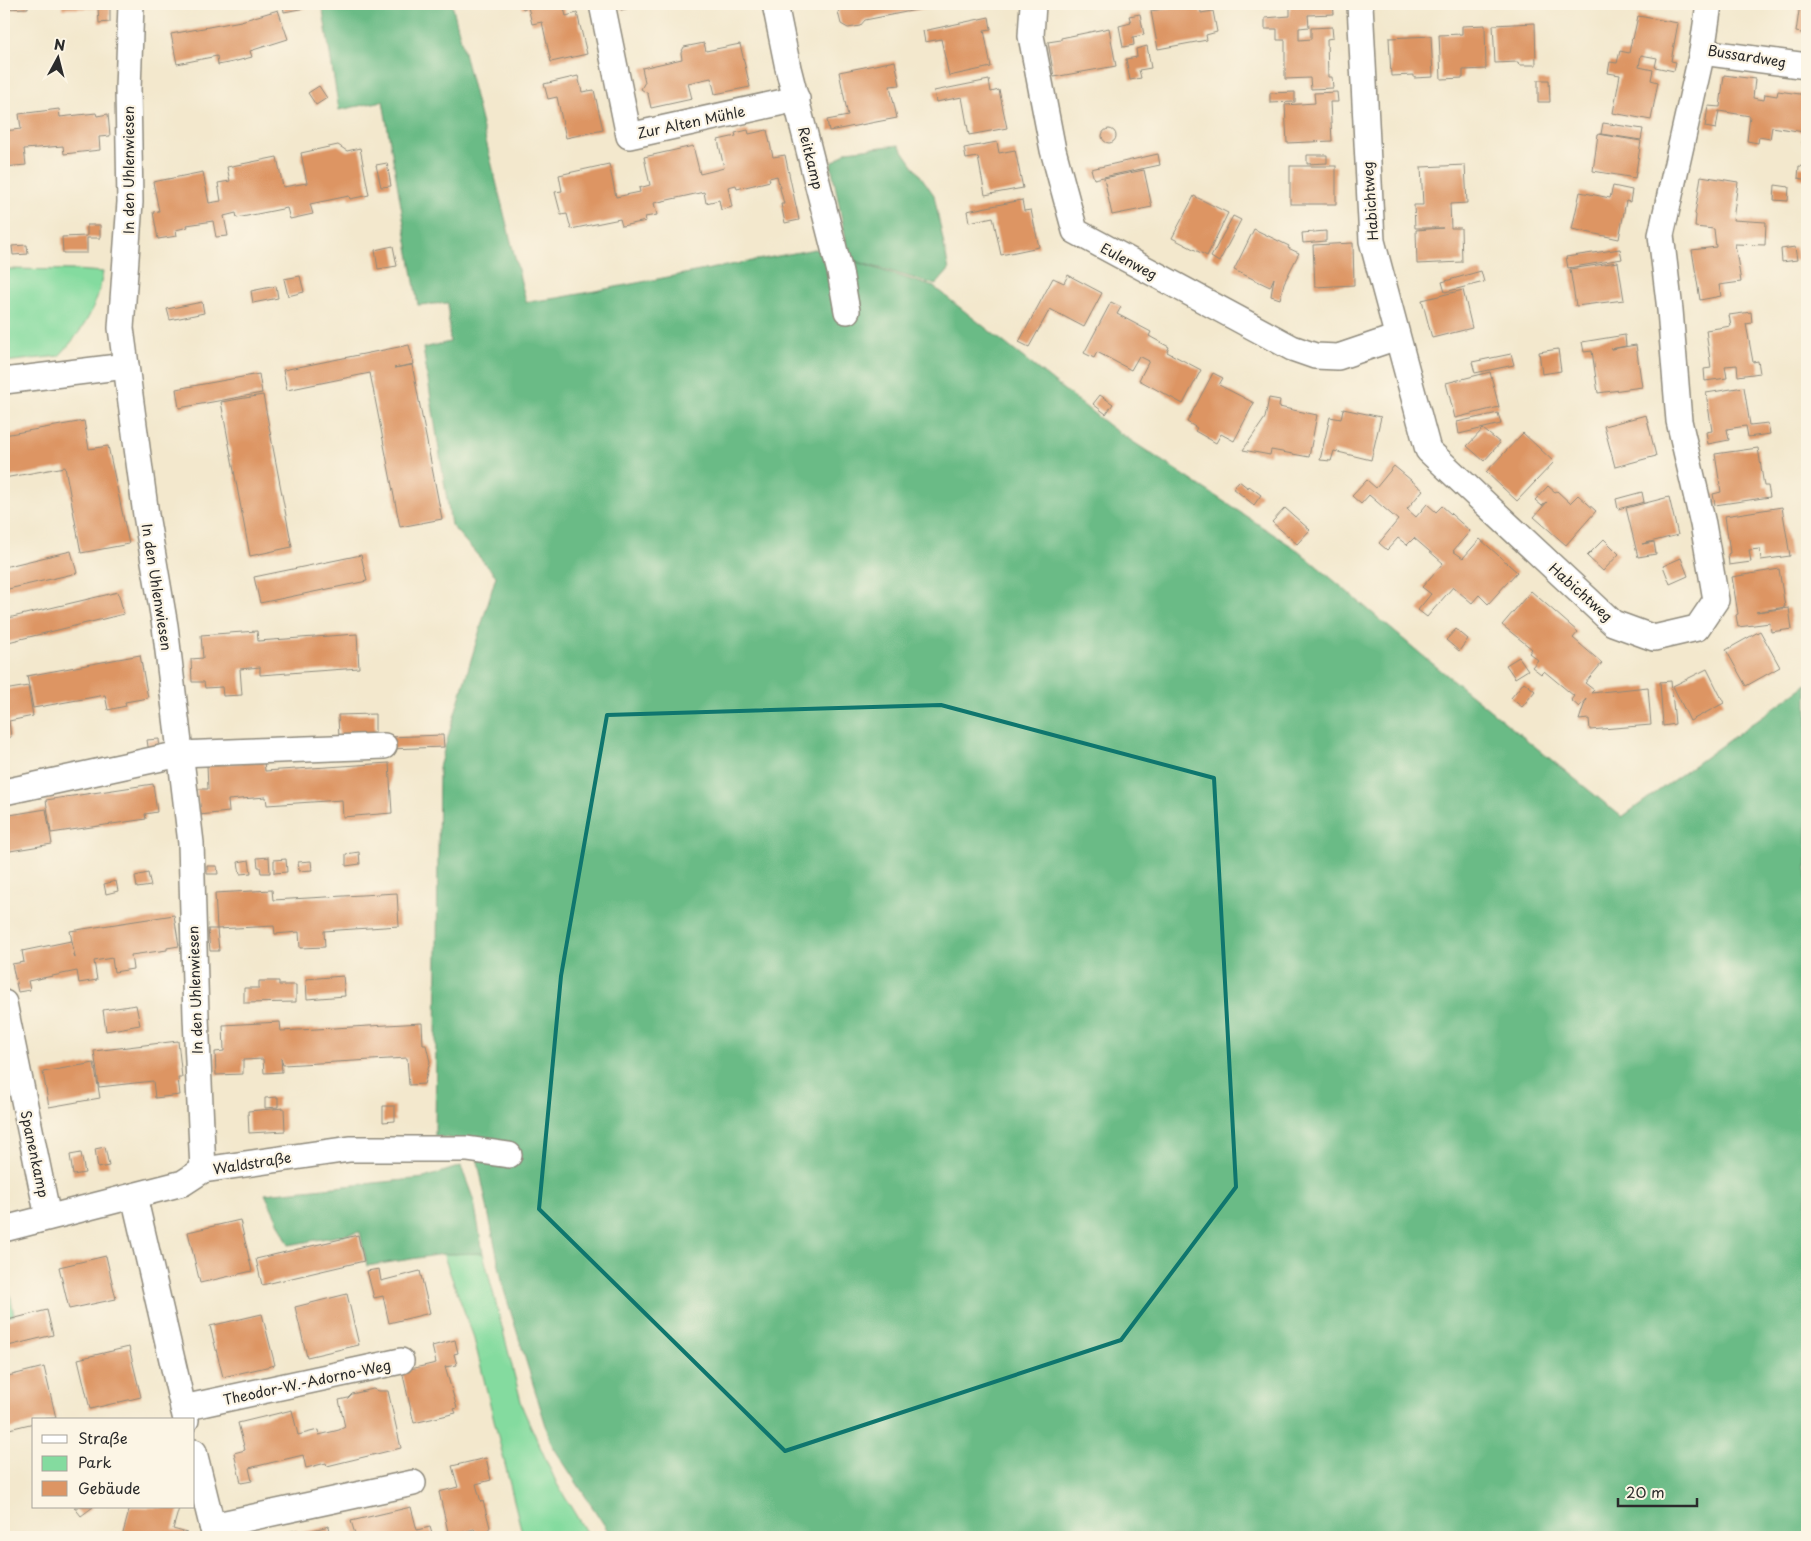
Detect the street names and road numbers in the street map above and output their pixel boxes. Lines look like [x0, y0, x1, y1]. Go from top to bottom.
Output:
street label: Bussardweg [1706, 39, 1788, 73]
street label: Zur Alten Mühle [635, 100, 747, 144]
street label: In den Uhlenwiesen [118, 106, 139, 234]
street label: Reitkamp [793, 124, 829, 192]
street label: Habichtweg [1357, 161, 1383, 241]
street label: Eulenweg [1097, 237, 1161, 285]
street label: In den Uhlenwiesen [137, 522, 177, 652]
street label: Habichtweg [1544, 558, 1618, 626]
street label: In den Uhlenwiesen [182, 925, 208, 1055]
street label: Spanenkamp [16, 1108, 54, 1200]
street label: Waldstraße [211, 1146, 293, 1180]
street label: Theodor-W.-Adorno-Weg [221, 1354, 393, 1410]

